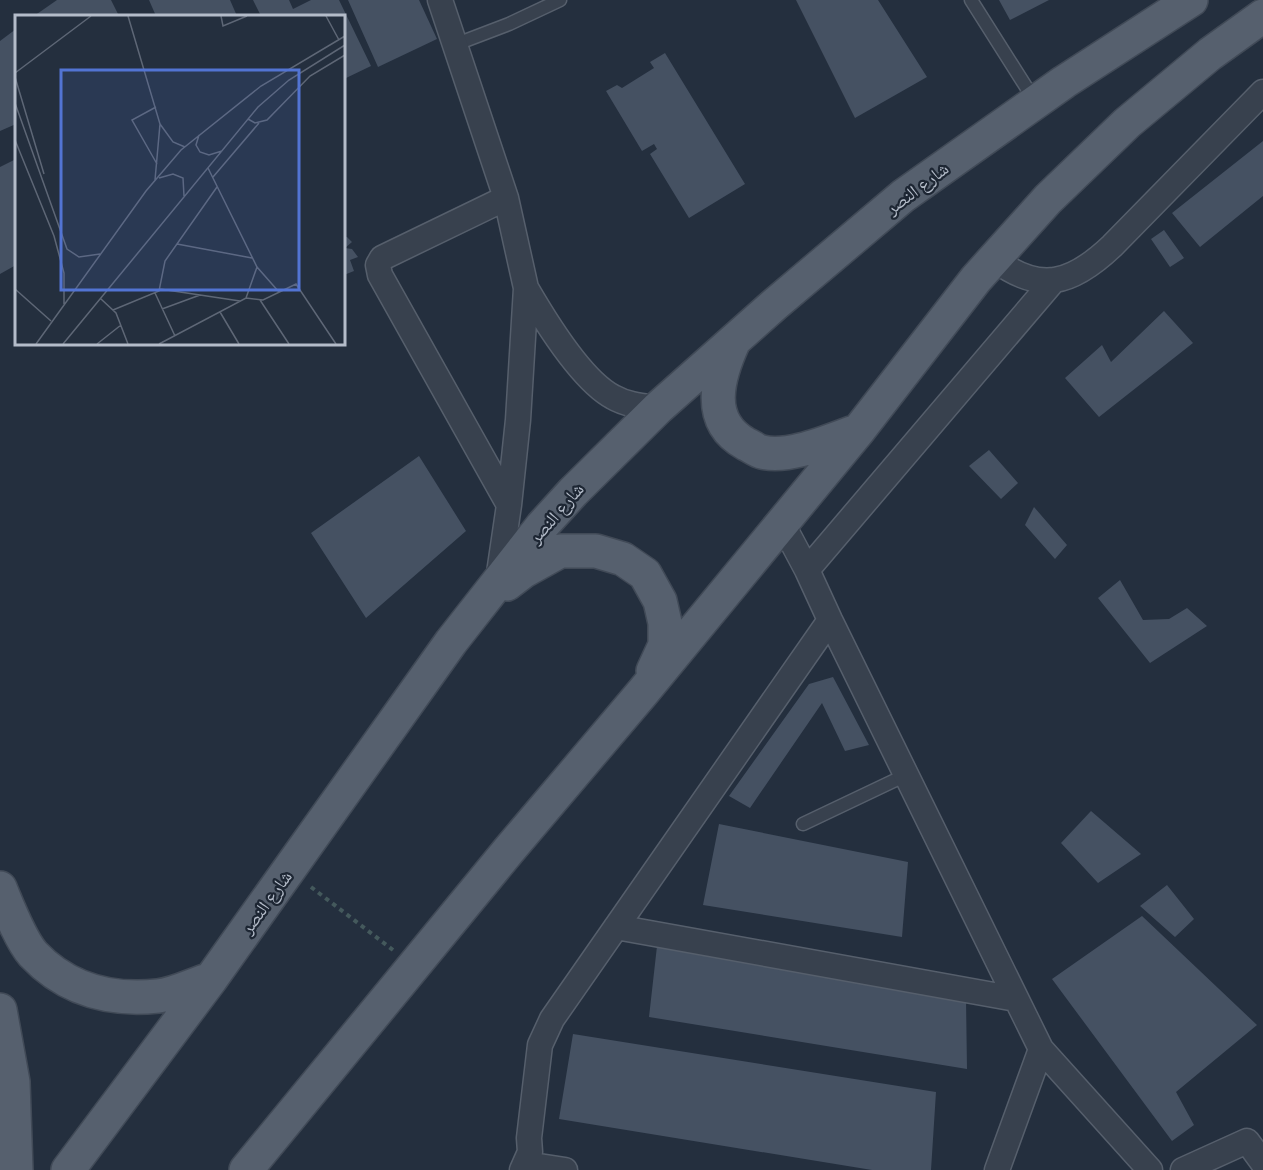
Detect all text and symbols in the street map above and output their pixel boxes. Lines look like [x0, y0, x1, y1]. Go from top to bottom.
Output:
inset map [15, 15, 345, 345]
street label: شارع النصر [881, 158, 953, 220]
street label: شارع النصر [523, 479, 589, 549]
street label: شارع النصر [235, 866, 297, 939]

